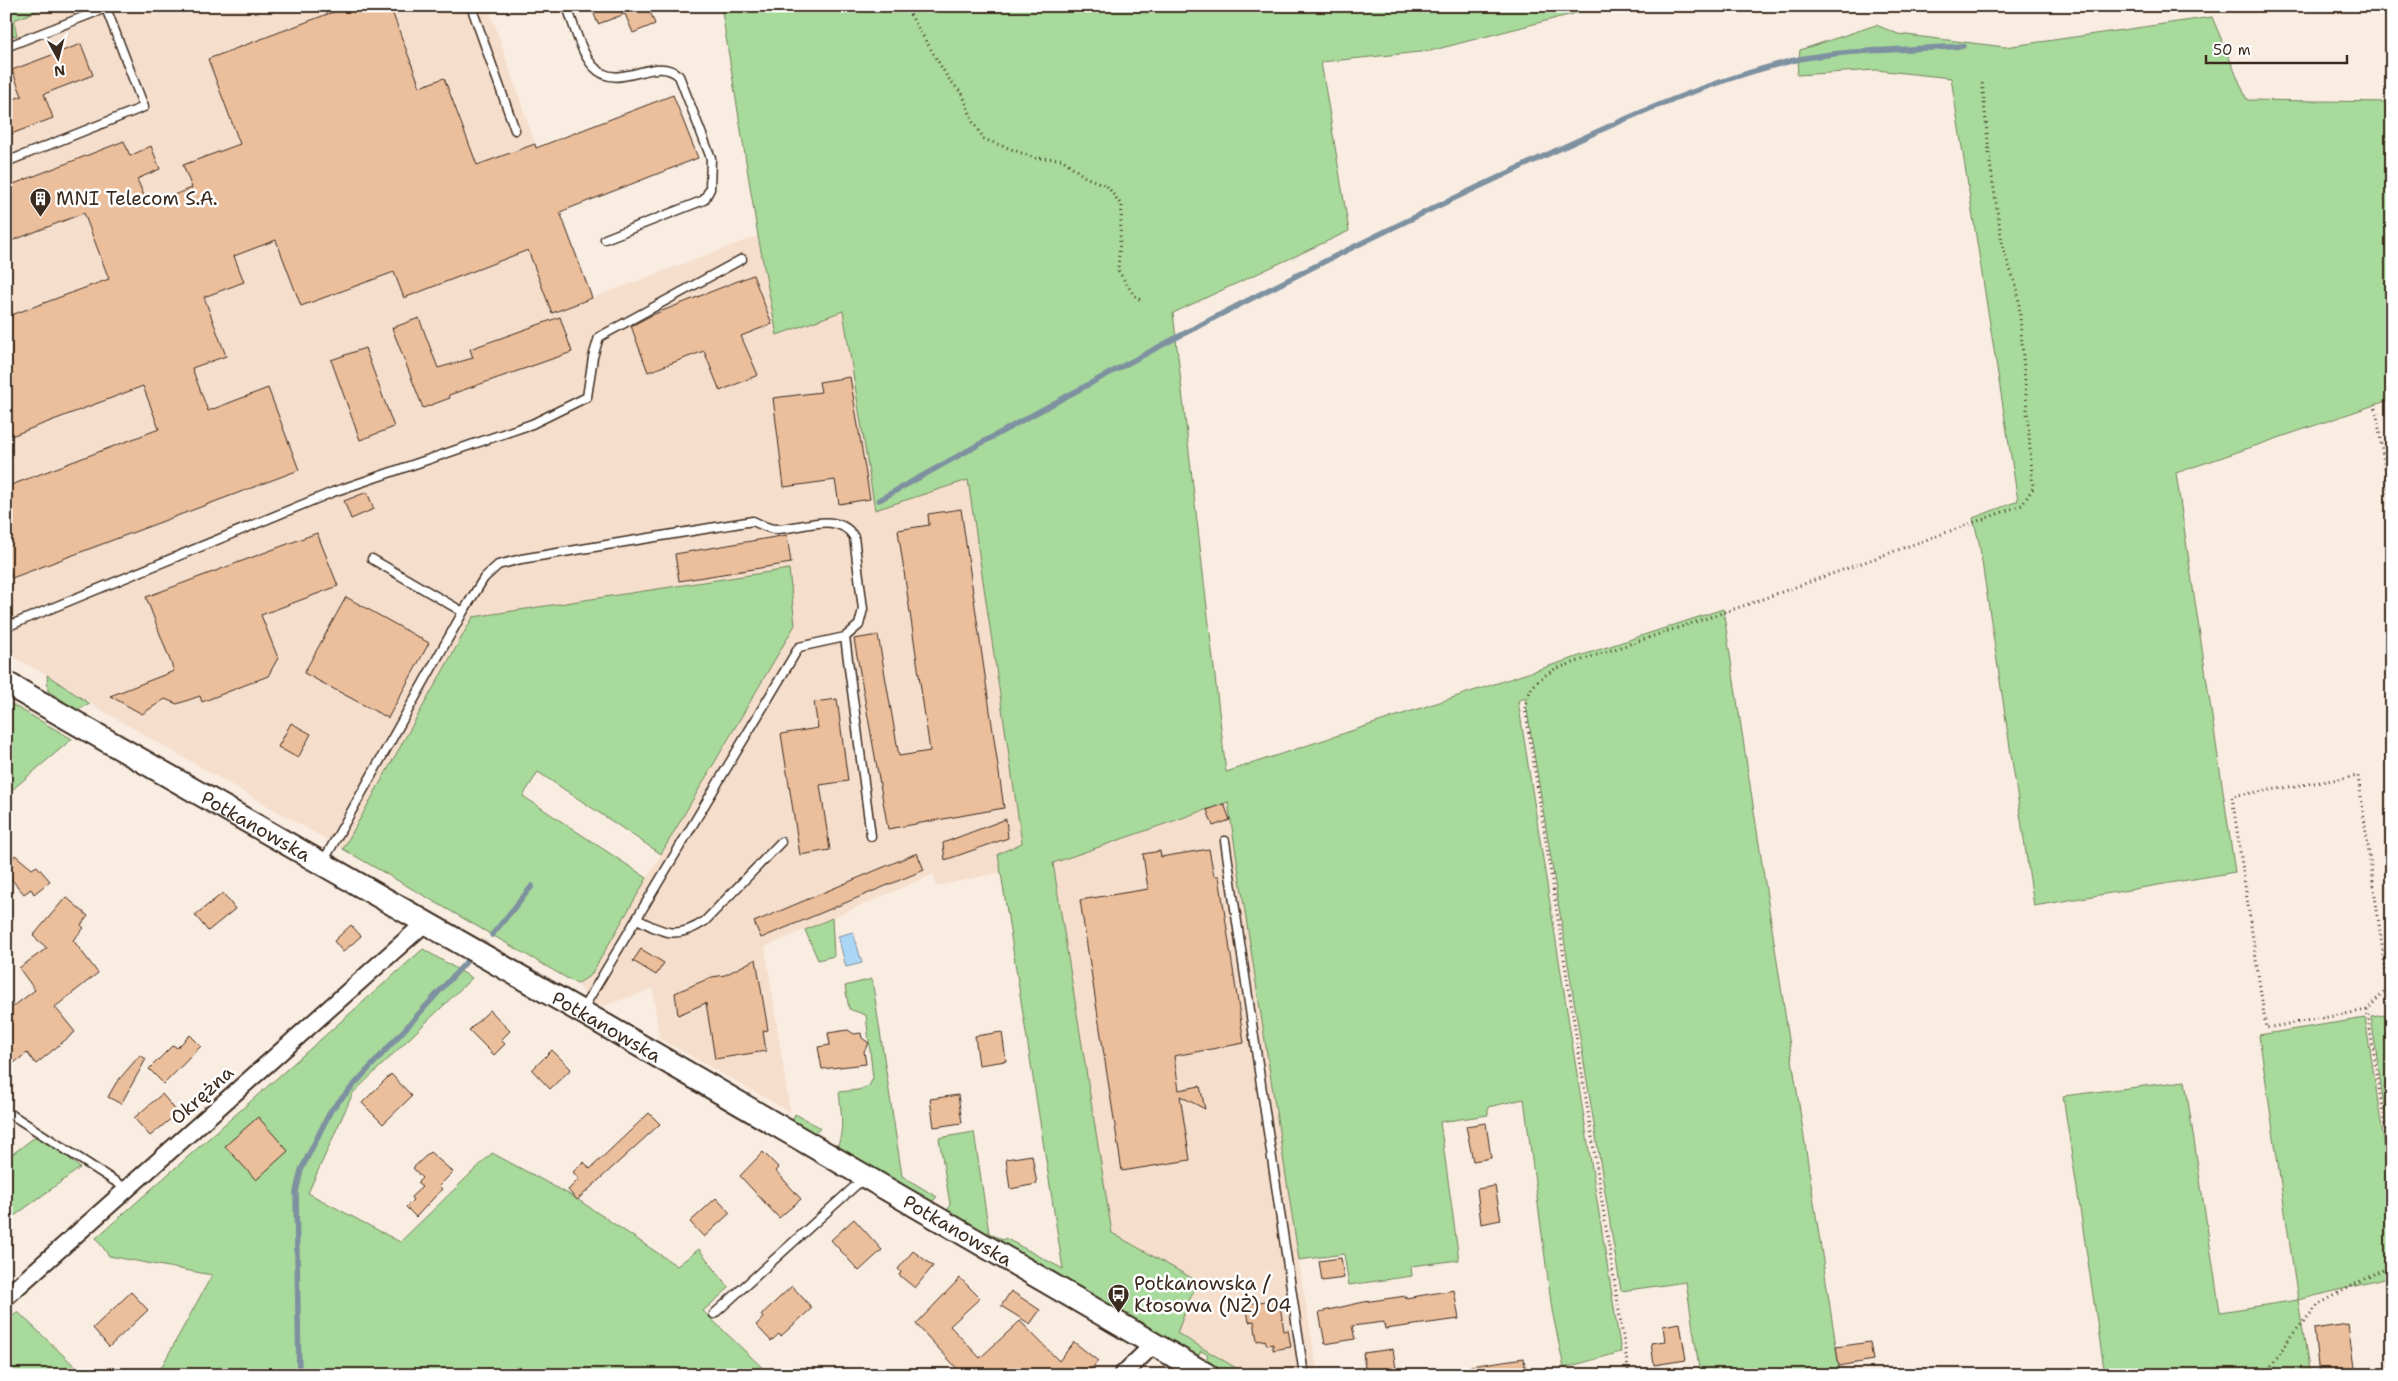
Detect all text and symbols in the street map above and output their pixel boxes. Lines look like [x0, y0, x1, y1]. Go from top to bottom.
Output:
north arrow [32, 32, 82, 82]
scale bar [2206, 32, 2347, 64]
text: 50 m [2213, 40, 2251, 60]
text: N [53, 61, 66, 81]
building icon: MNI Telecom S.A. [28, 186, 52, 217]
place label: MNI Telecom S.A. [56, 186, 218, 211]
street label: Potkanowska [197, 785, 316, 867]
street label: Potkanowska [548, 985, 666, 1068]
street label: Okrężna [165, 1060, 239, 1130]
street label: Potkanowska [899, 1189, 1017, 1272]
place label: Potkanowska / Kłosowa (NŻ) 04 [1134, 1271, 1292, 1318]
bus stop icon: Potkanowska / Kłosowa (NŻ) 04 [1106, 1282, 1130, 1313]

